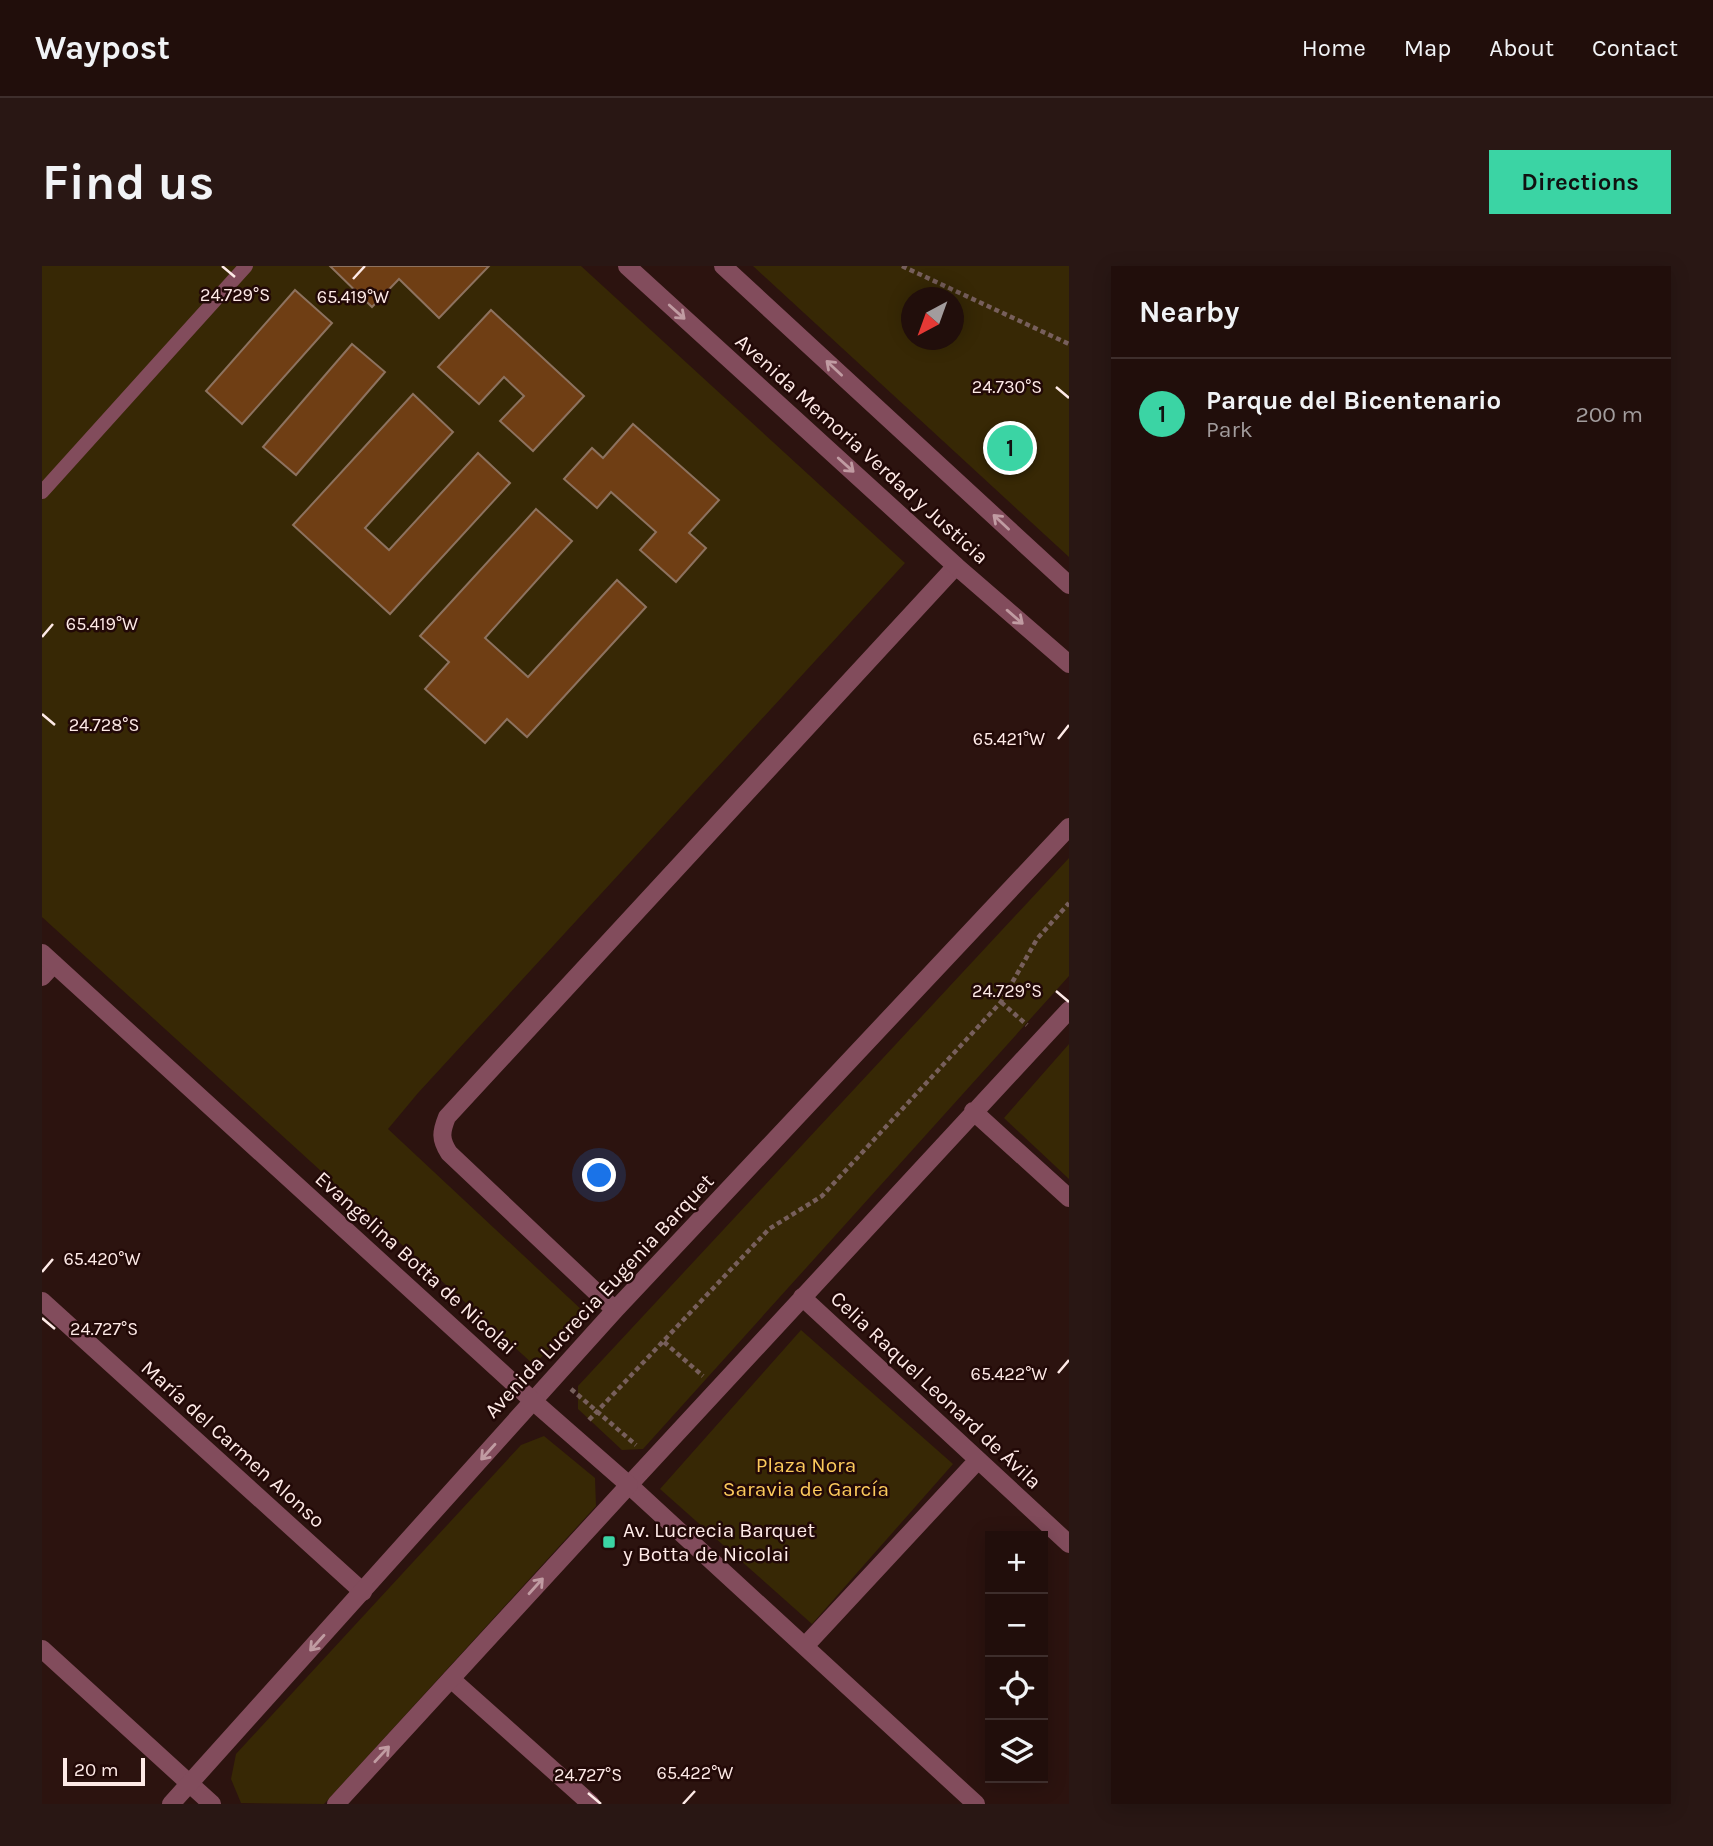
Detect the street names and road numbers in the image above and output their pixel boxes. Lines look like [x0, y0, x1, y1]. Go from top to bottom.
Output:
street label: Avenida Memoria Verdad y Justicia [731, 329, 993, 569]
street label: Evangelina Botta de Nicolai [311, 1166, 521, 1360]
street label: Avenida Lucrecia Eugenia Barquet [479, 1169, 719, 1423]
street label: Celia Raquel Leonard de Ávila [826, 1286, 1046, 1494]
street label: María del Carmen Alonso [136, 1355, 330, 1533]

